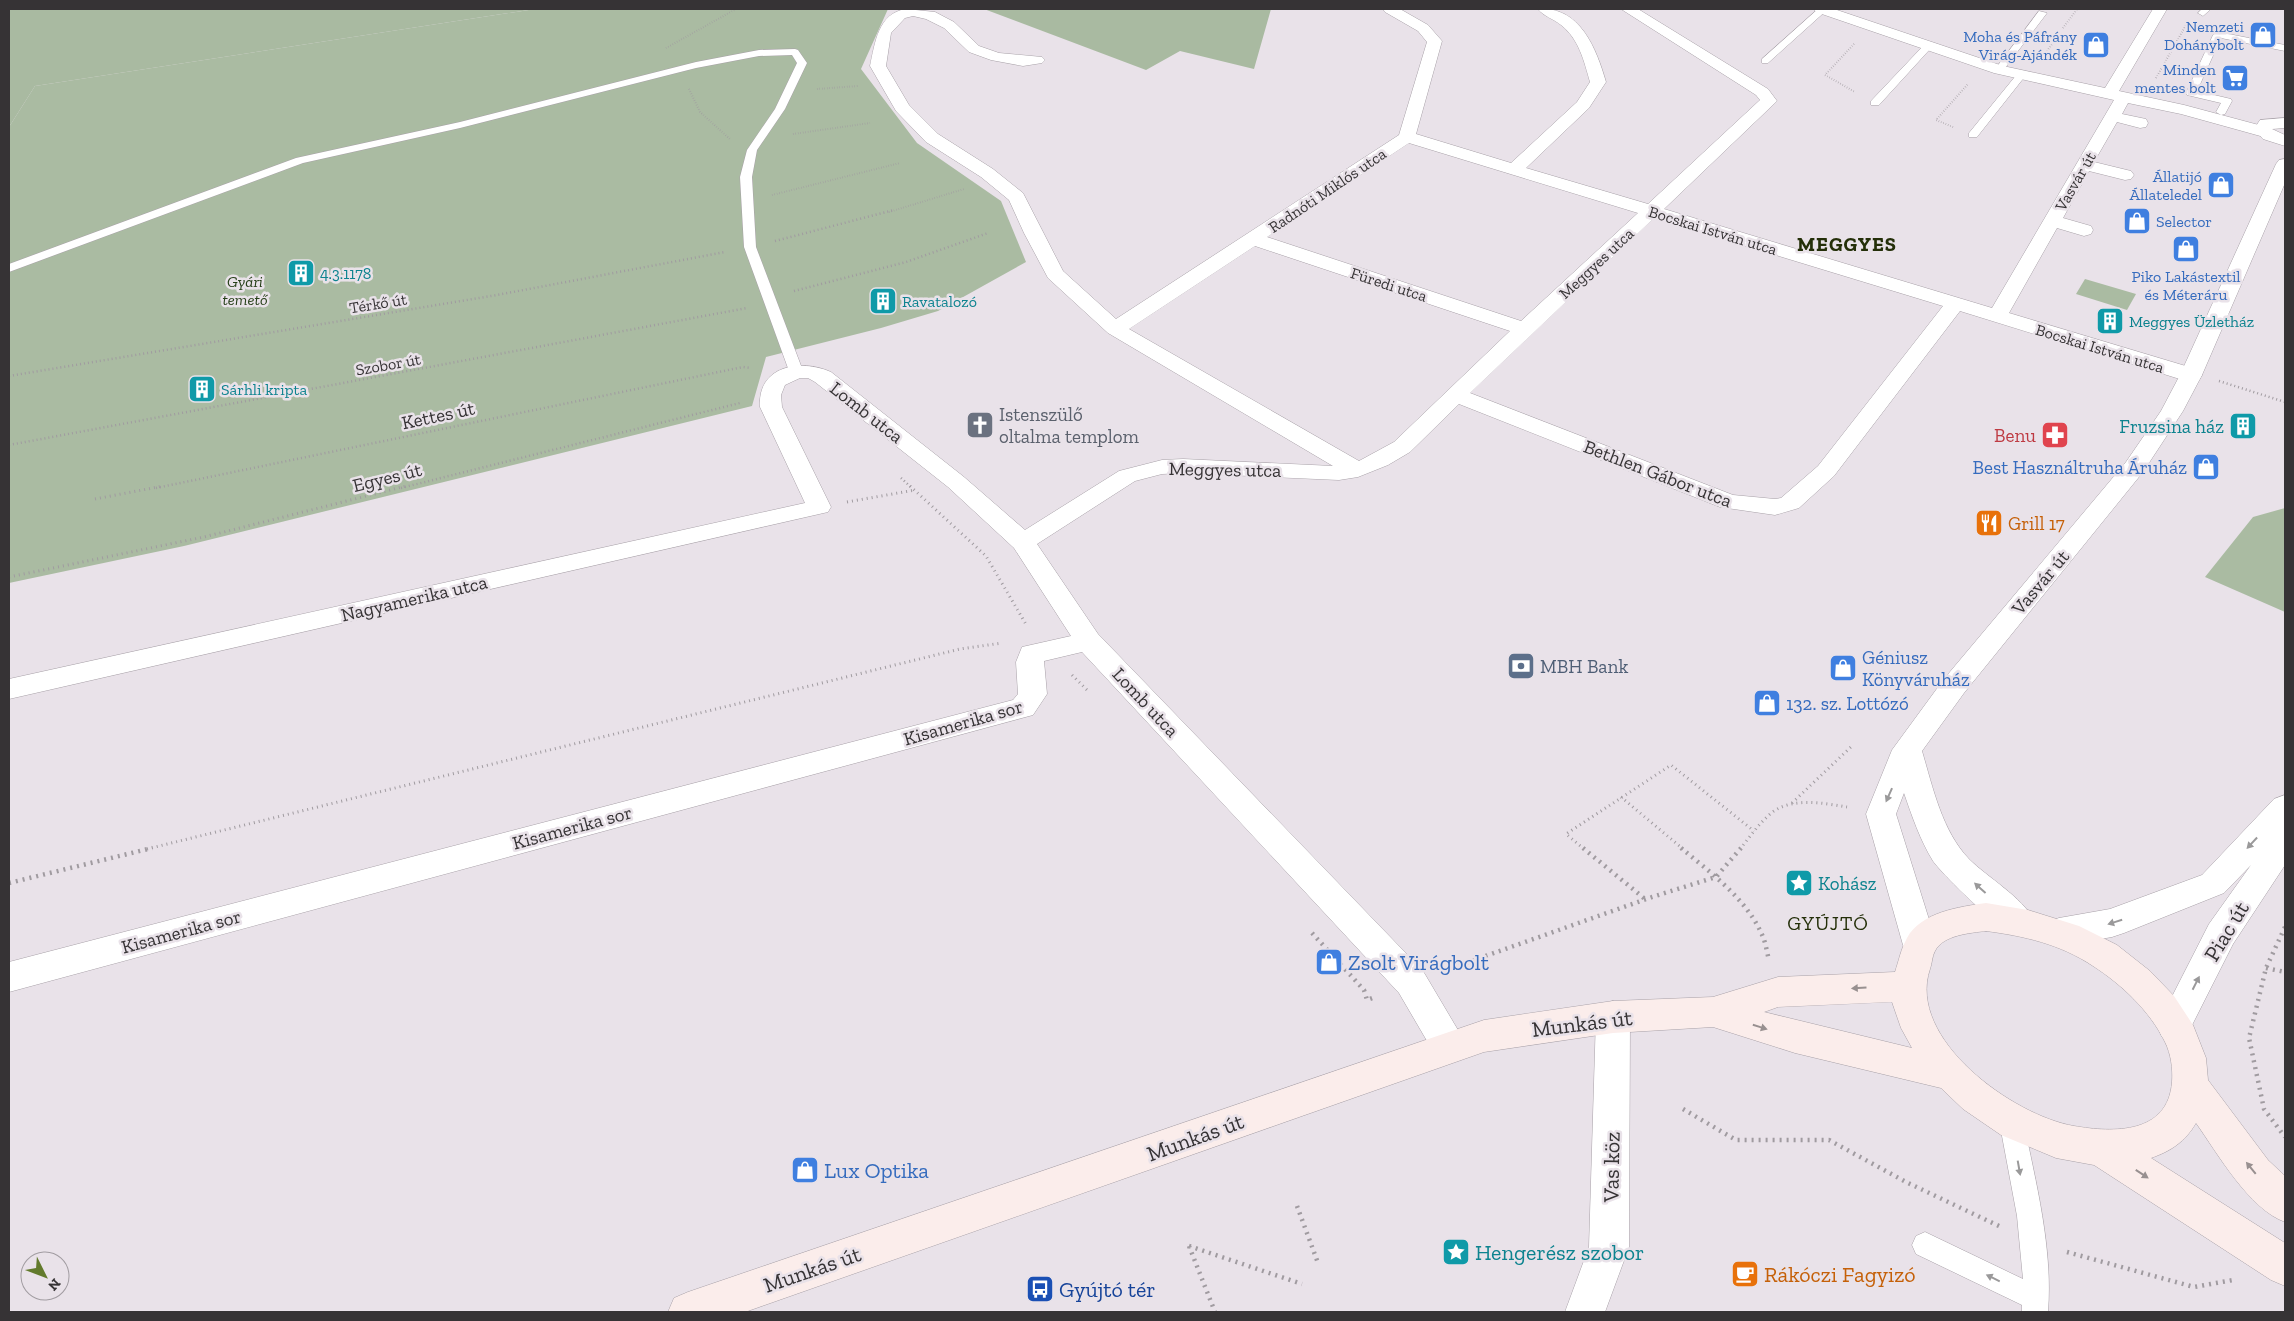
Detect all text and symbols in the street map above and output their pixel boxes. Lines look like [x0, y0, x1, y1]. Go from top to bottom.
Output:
place label: Nemzeti Dohánybolt [2164, 17, 2245, 54]
shop icon: Nemzeti Dohánybolt [2248, 20, 2278, 50]
place label: Moha és Páfrány Virág-Ajándék [1963, 27, 2078, 64]
shop icon: Moha és Páfrány Virág-Ajándék [2081, 30, 2111, 60]
place label: Minden mentes bolt [2134, 60, 2217, 97]
supermarket icon: Minden mentes bolt [2220, 63, 2250, 93]
street label: Radnóti Miklós utca [1265, 144, 1390, 237]
street label: Vasvár út [2050, 148, 2100, 215]
place label: Állatijó Állateledel [2130, 167, 2202, 204]
shop icon: Állatijó Állateledel [2206, 170, 2236, 200]
street label: Bocskai István utca [1646, 202, 1780, 259]
shop icon: Selector [2122, 206, 2152, 236]
place label: Selector [2156, 212, 2212, 231]
street label: Meggyes utca [1555, 224, 1638, 303]
district label: MEGGYES [1797, 232, 1897, 256]
shop icon: Piko Lakástextil és Méteráru [2171, 234, 2201, 264]
building icon: 4.3.1178 [286, 258, 316, 288]
street label: Füredi utca [1348, 263, 1430, 306]
place label: 4.3.1178 [320, 264, 371, 283]
place label: Piko Lakástextil és Méteráru [2131, 267, 2241, 304]
park label: Gyári temető [222, 272, 268, 309]
building icon: Ravatalozó [868, 286, 898, 316]
street label: Térkő út [348, 290, 408, 317]
place label: Ravatalozó [902, 292, 977, 311]
building icon: Meggyes Üzletház [2095, 306, 2125, 336]
place label: Meggyes Üzletház [2129, 312, 2254, 331]
street label: Bocskai István utca [2033, 320, 2167, 377]
street label: Szobor út [354, 349, 422, 380]
building icon: Sárhli kripta [187, 374, 217, 404]
street label: Lomb utca [825, 377, 908, 448]
place label: Sárhli kripta [221, 380, 307, 399]
street label: Kettes út [399, 397, 477, 434]
place label: Istenszülő oltalma templom [999, 403, 1140, 448]
church icon: Istenszülő oltalma templom [965, 410, 995, 440]
building icon: Fruzsina ház [2228, 411, 2258, 441]
place label: Fruzsina ház [2119, 415, 2224, 438]
pharmacy icon: Benu [2040, 420, 2070, 450]
place label: Benu [1994, 424, 2036, 447]
street label: Bethlen Gábor utca [1580, 435, 1735, 512]
shop icon: Best Használtruha Áruház [2191, 452, 2221, 482]
place label: Best Használtruha Áruház [1972, 456, 2187, 479]
street label: Meggyes utca [1168, 457, 1282, 482]
street label: Egyes út [350, 458, 424, 497]
restaurant icon: Grill 17 [1974, 508, 2004, 538]
place label: Grill 17 [2008, 512, 2065, 535]
street label: Vasvár út [2006, 545, 2074, 620]
street label: Nagyamerika utca [339, 570, 490, 627]
place label: Géniusz Könyváruház [1862, 646, 1970, 691]
bank icon: MBH Bank [1506, 651, 1536, 681]
shop icon: Géniusz Könyváruház [1828, 653, 1858, 683]
place label: MBH Bank [1540, 655, 1628, 678]
street label: Lomb utca [1108, 663, 1184, 742]
shop icon: 132. sz. Lottózó [1752, 688, 1782, 718]
place label: 132. sz. Lottózó [1786, 692, 1909, 715]
street label: Kisamerika sor [901, 694, 1025, 750]
one-way arrow [1885, 788, 1893, 802]
street label: Kisamerika sor [510, 800, 635, 855]
one-way arrow [2246, 836, 2258, 848]
place icon: Kohász [1784, 868, 1814, 898]
place label: Kohász [1818, 872, 1877, 895]
one-way arrow [1974, 882, 1986, 894]
street label: Piac út [2198, 896, 2255, 966]
street label: Kisamerika sor [119, 904, 244, 959]
district label: GYÚJTÓ [1787, 911, 1869, 935]
one-way arrow [2107, 918, 2122, 926]
shop icon: Zsolt Virágbolt [1314, 947, 1344, 977]
place label: Zsolt Virágbolt [1348, 949, 1490, 976]
one-way arrow [2192, 976, 2200, 990]
one-way arrow [1851, 985, 1867, 993]
street label: Munkás út [1530, 1004, 1635, 1043]
one-way arrow [1752, 1023, 1767, 1031]
street label: Munkás út [1143, 1107, 1248, 1167]
street label: Vas köz [1597, 1131, 1626, 1204]
shop icon: Lux Optika [790, 1155, 820, 1185]
place label: Lux Optika [824, 1157, 929, 1184]
one-way arrow [2016, 1160, 2024, 1176]
one-way arrow [2246, 1162, 2257, 1175]
one-way arrow [2136, 1170, 2149, 1179]
place icon: Hengerész szobor [1441, 1237, 1471, 1267]
place label: Hengerész szobor [1475, 1239, 1644, 1266]
street label: Munkás út [760, 1240, 865, 1299]
north arrow [20, 1251, 70, 1301]
cafe icon: Rákóczi Fagyizó [1730, 1259, 1760, 1289]
place label: Rákóczi Fagyizó [1764, 1261, 1916, 1288]
one-way arrow [1985, 1273, 2000, 1282]
bus stop icon: Gyújtó tér [1025, 1274, 1055, 1304]
text: N [44, 1275, 64, 1294]
place label: Gyújtó tér [1059, 1276, 1156, 1303]

